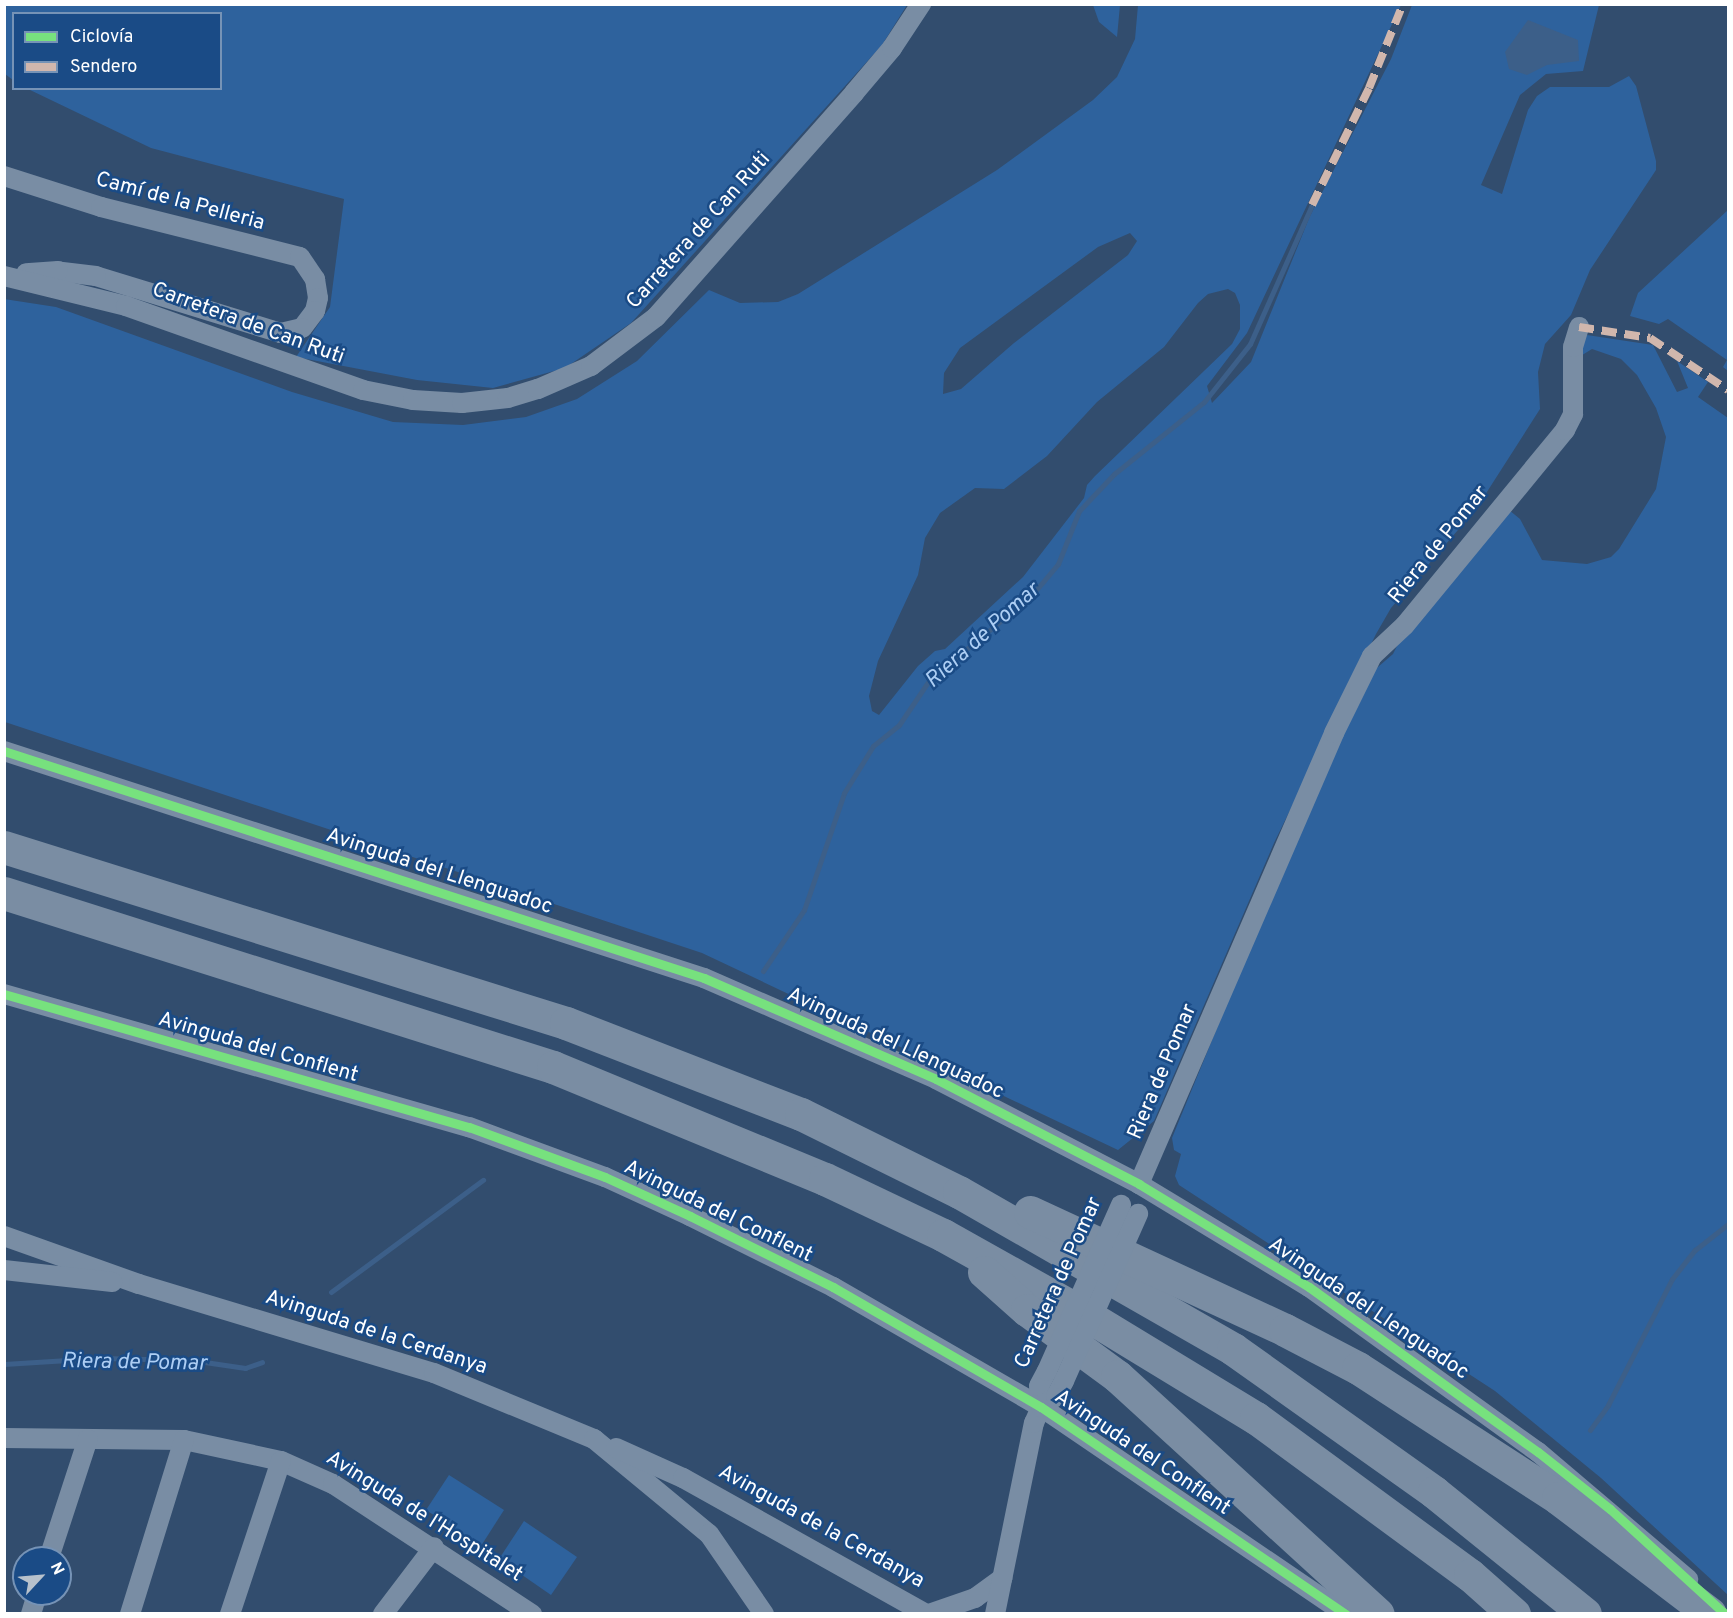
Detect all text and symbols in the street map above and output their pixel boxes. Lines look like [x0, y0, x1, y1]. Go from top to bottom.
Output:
legend [12, 12, 222, 90]
text: Ciclovía [70, 26, 133, 49]
text: Sendero [70, 56, 137, 79]
street label: Carretera de Can Ruti [622, 147, 776, 315]
street label: Camí de la Pelleria [93, 167, 267, 237]
street label: Carretera de Can Ruti [148, 277, 348, 371]
street label: Riera de Pomar [1384, 481, 1494, 609]
water label: Riera de Pomar [920, 578, 1046, 694]
street label: Avinguda del Llenguadoc [323, 823, 555, 921]
street label: Avinguda del Llenguadoc [782, 983, 1008, 1105]
street label: Riera de Pomar [1123, 1000, 1203, 1144]
street label: Avinguda del Conflent [155, 1007, 361, 1089]
street label: Avinguda del Conflent [620, 1155, 816, 1269]
street label: Carretera de Pomar [1010, 1193, 1108, 1373]
street label: Avinguda del Llenguadoc [1263, 1232, 1473, 1386]
street label: Avinguda de la Cerdanya [262, 1285, 490, 1381]
water label: Riera de Pomar [61, 1349, 207, 1377]
street label: Avinguda del Conflent [1049, 1385, 1235, 1521]
street label: Avinguda de l'Hospitalet [321, 1446, 527, 1588]
street label: Avinguda de la Cerdanya [714, 1460, 928, 1594]
north arrow [12, 1546, 72, 1606]
text: N [45, 1559, 68, 1579]

